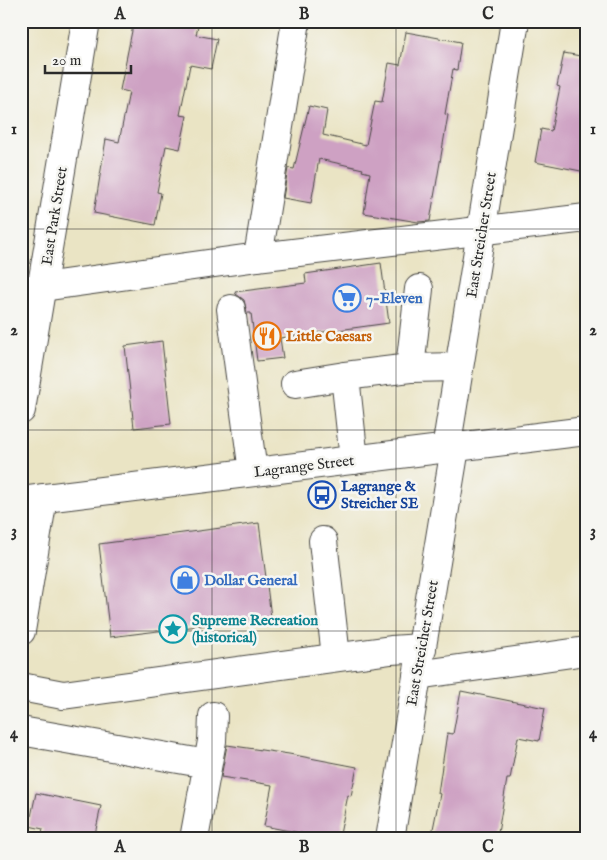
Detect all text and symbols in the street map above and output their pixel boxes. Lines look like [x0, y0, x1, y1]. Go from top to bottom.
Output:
text: A [114, 5, 127, 25]
text: B [299, 5, 310, 25]
text: C [482, 5, 494, 25]
scale bar [45, 42, 131, 74]
text: 20 m [52, 51, 82, 70]
text: 1 [11, 120, 17, 140]
text: 1 [590, 120, 596, 140]
street label: East Park Street [37, 165, 72, 267]
street label: East Streicher Street [462, 171, 501, 299]
supermarket icon: 7-Eleven [332, 283, 362, 313]
place label: 7-Eleven [366, 289, 423, 308]
text: 2 [10, 321, 18, 341]
restaurant icon: Little Caesars [252, 321, 282, 351]
text: 2 [589, 321, 597, 341]
place label: Little Caesars [286, 327, 372, 346]
street label: Lagrange Street [253, 451, 355, 482]
place label: Lagrange & Streicher SE [341, 477, 419, 513]
bus stop icon: Lagrange & Streicher SE [307, 480, 337, 510]
text: 3 [11, 522, 17, 542]
text: 3 [590, 522, 596, 542]
shop icon: Dollar General [170, 565, 200, 595]
place label: Dollar General [204, 571, 298, 590]
street label: East Streicher Street [402, 579, 443, 707]
place label: Supreme Recreation (historical) [192, 611, 318, 647]
place icon: Supreme Recreation (historical) [158, 614, 188, 644]
text: 4 [10, 724, 19, 744]
text: 4 [589, 724, 598, 744]
text: A [114, 838, 127, 858]
text: B [299, 838, 310, 858]
text: C [482, 838, 494, 858]

